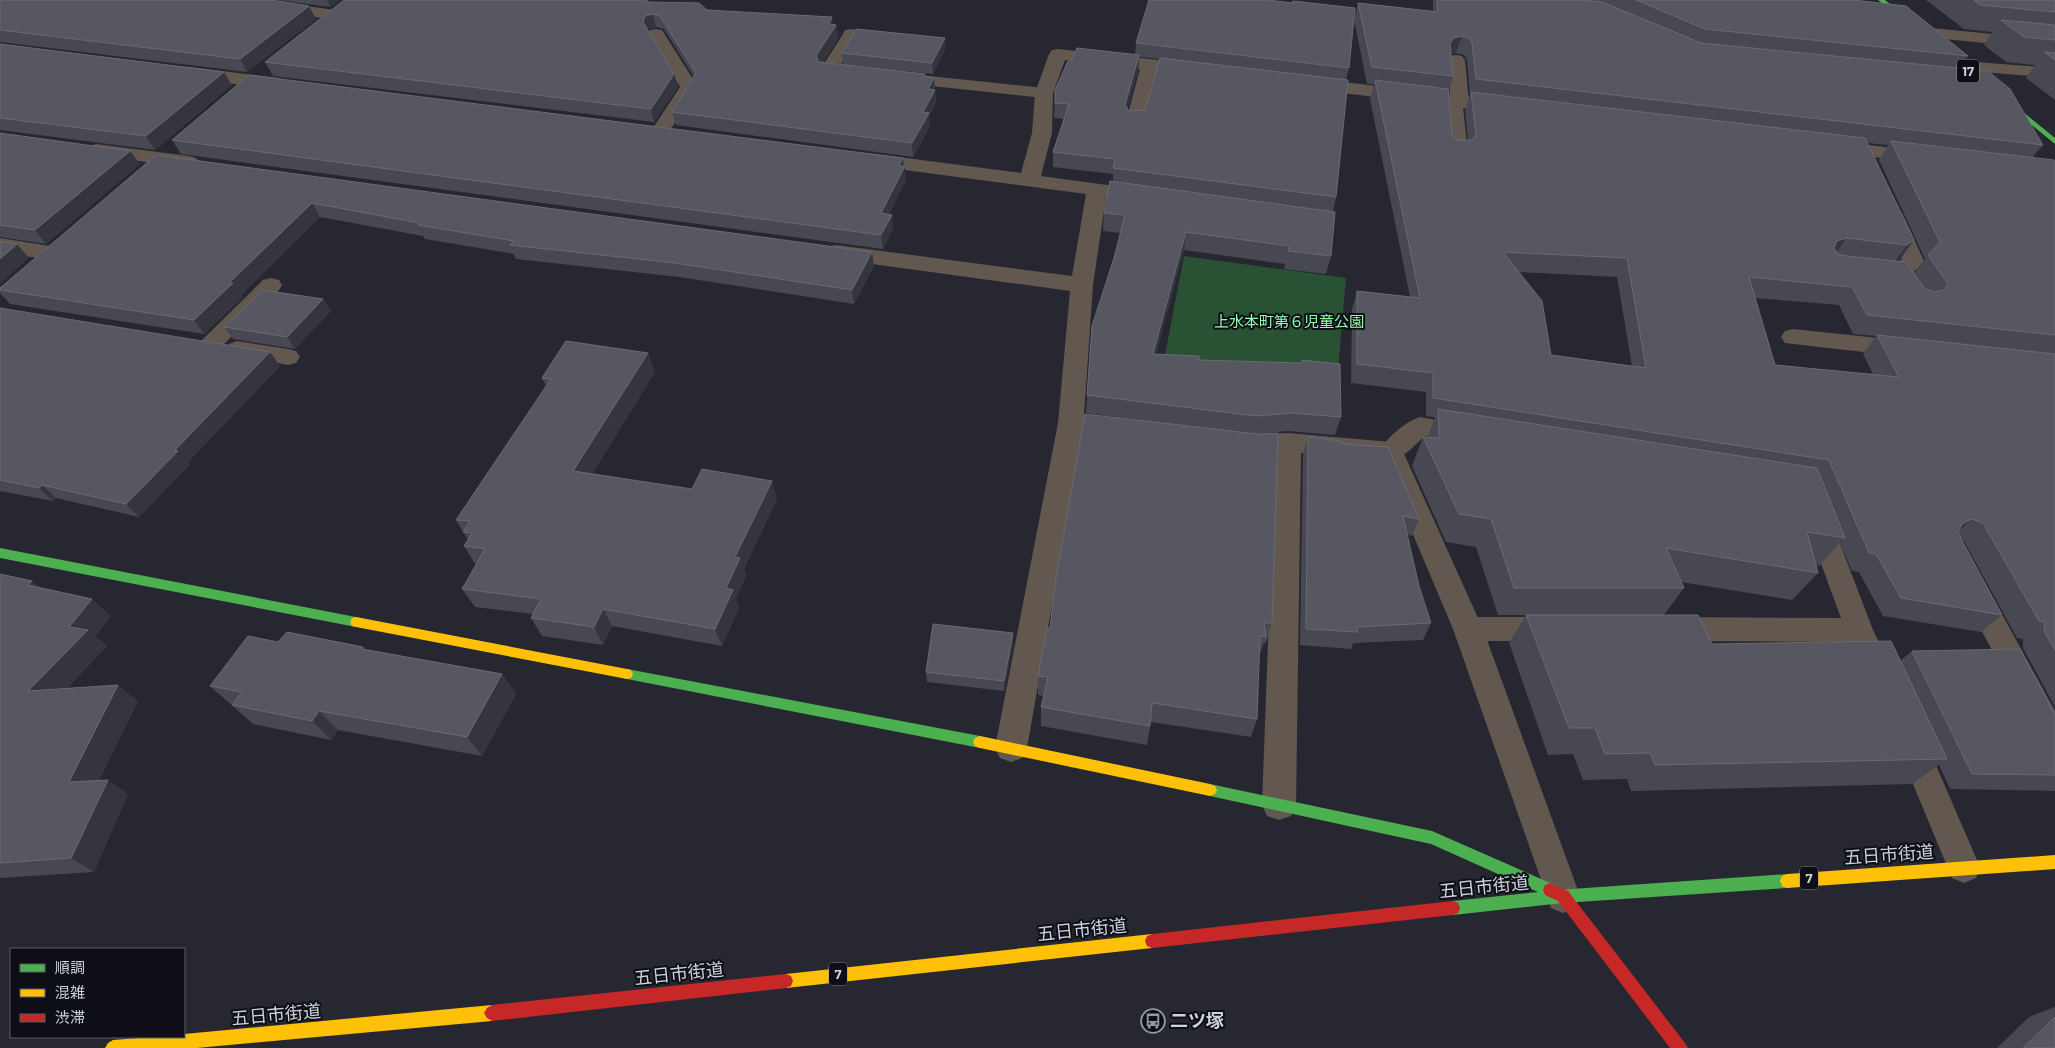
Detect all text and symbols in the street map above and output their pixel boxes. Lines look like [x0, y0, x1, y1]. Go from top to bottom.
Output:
road number: 17 [1957, 59, 1979, 82]
park label: 上水本町第６児童公園 [1214, 312, 1364, 330]
street label: 五日市街道 [1843, 840, 1935, 868]
road number: 7 [1800, 866, 1818, 890]
street label: 五日市街道 [1438, 870, 1530, 902]
street label: 五日市街道 [1036, 913, 1128, 945]
legend [10, 948, 185, 1038]
street label: 五日市街道 [633, 957, 725, 989]
text: 順調 [55, 958, 85, 976]
road number: 7 [829, 962, 847, 986]
text: 混雑 [55, 983, 85, 1001]
street label: 五日市街道 [230, 999, 322, 1029]
text: 渋滞 [55, 1008, 85, 1026]
bus stop icon: 二ツ塚 [1140, 1008, 1166, 1034]
place label: 二ツ塚 [1170, 1009, 1224, 1031]

